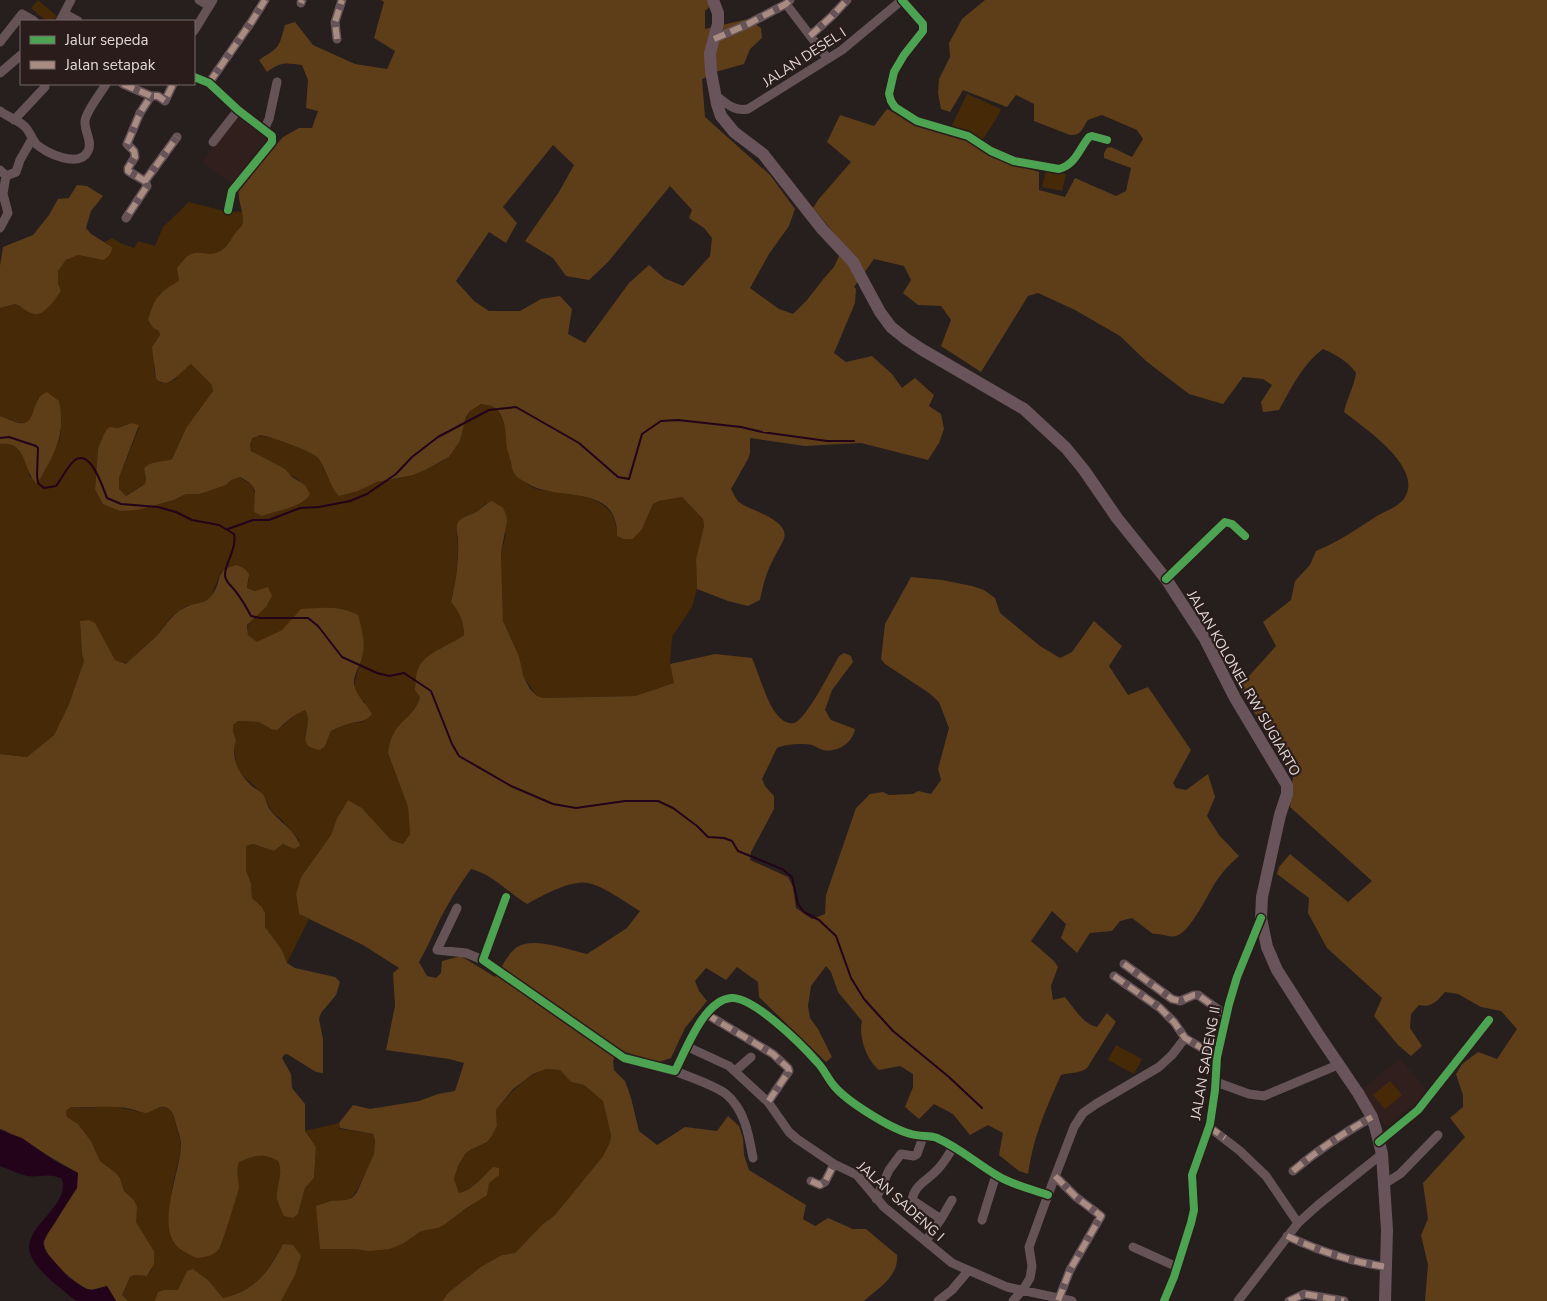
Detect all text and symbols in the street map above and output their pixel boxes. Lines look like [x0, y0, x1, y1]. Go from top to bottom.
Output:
legend [20, 20, 195, 85]
street label: JALAN DESEL I [758, 23, 850, 92]
text: Jalur sepeda [64, 30, 149, 50]
text: Jalan setapak [64, 55, 156, 75]
street label: JALAN KOLONEL RW SUGIARTO [1182, 586, 1305, 780]
street label: JALAN SADENG II [1186, 1005, 1225, 1122]
street label: JALAN SADENG I [852, 1156, 948, 1246]

